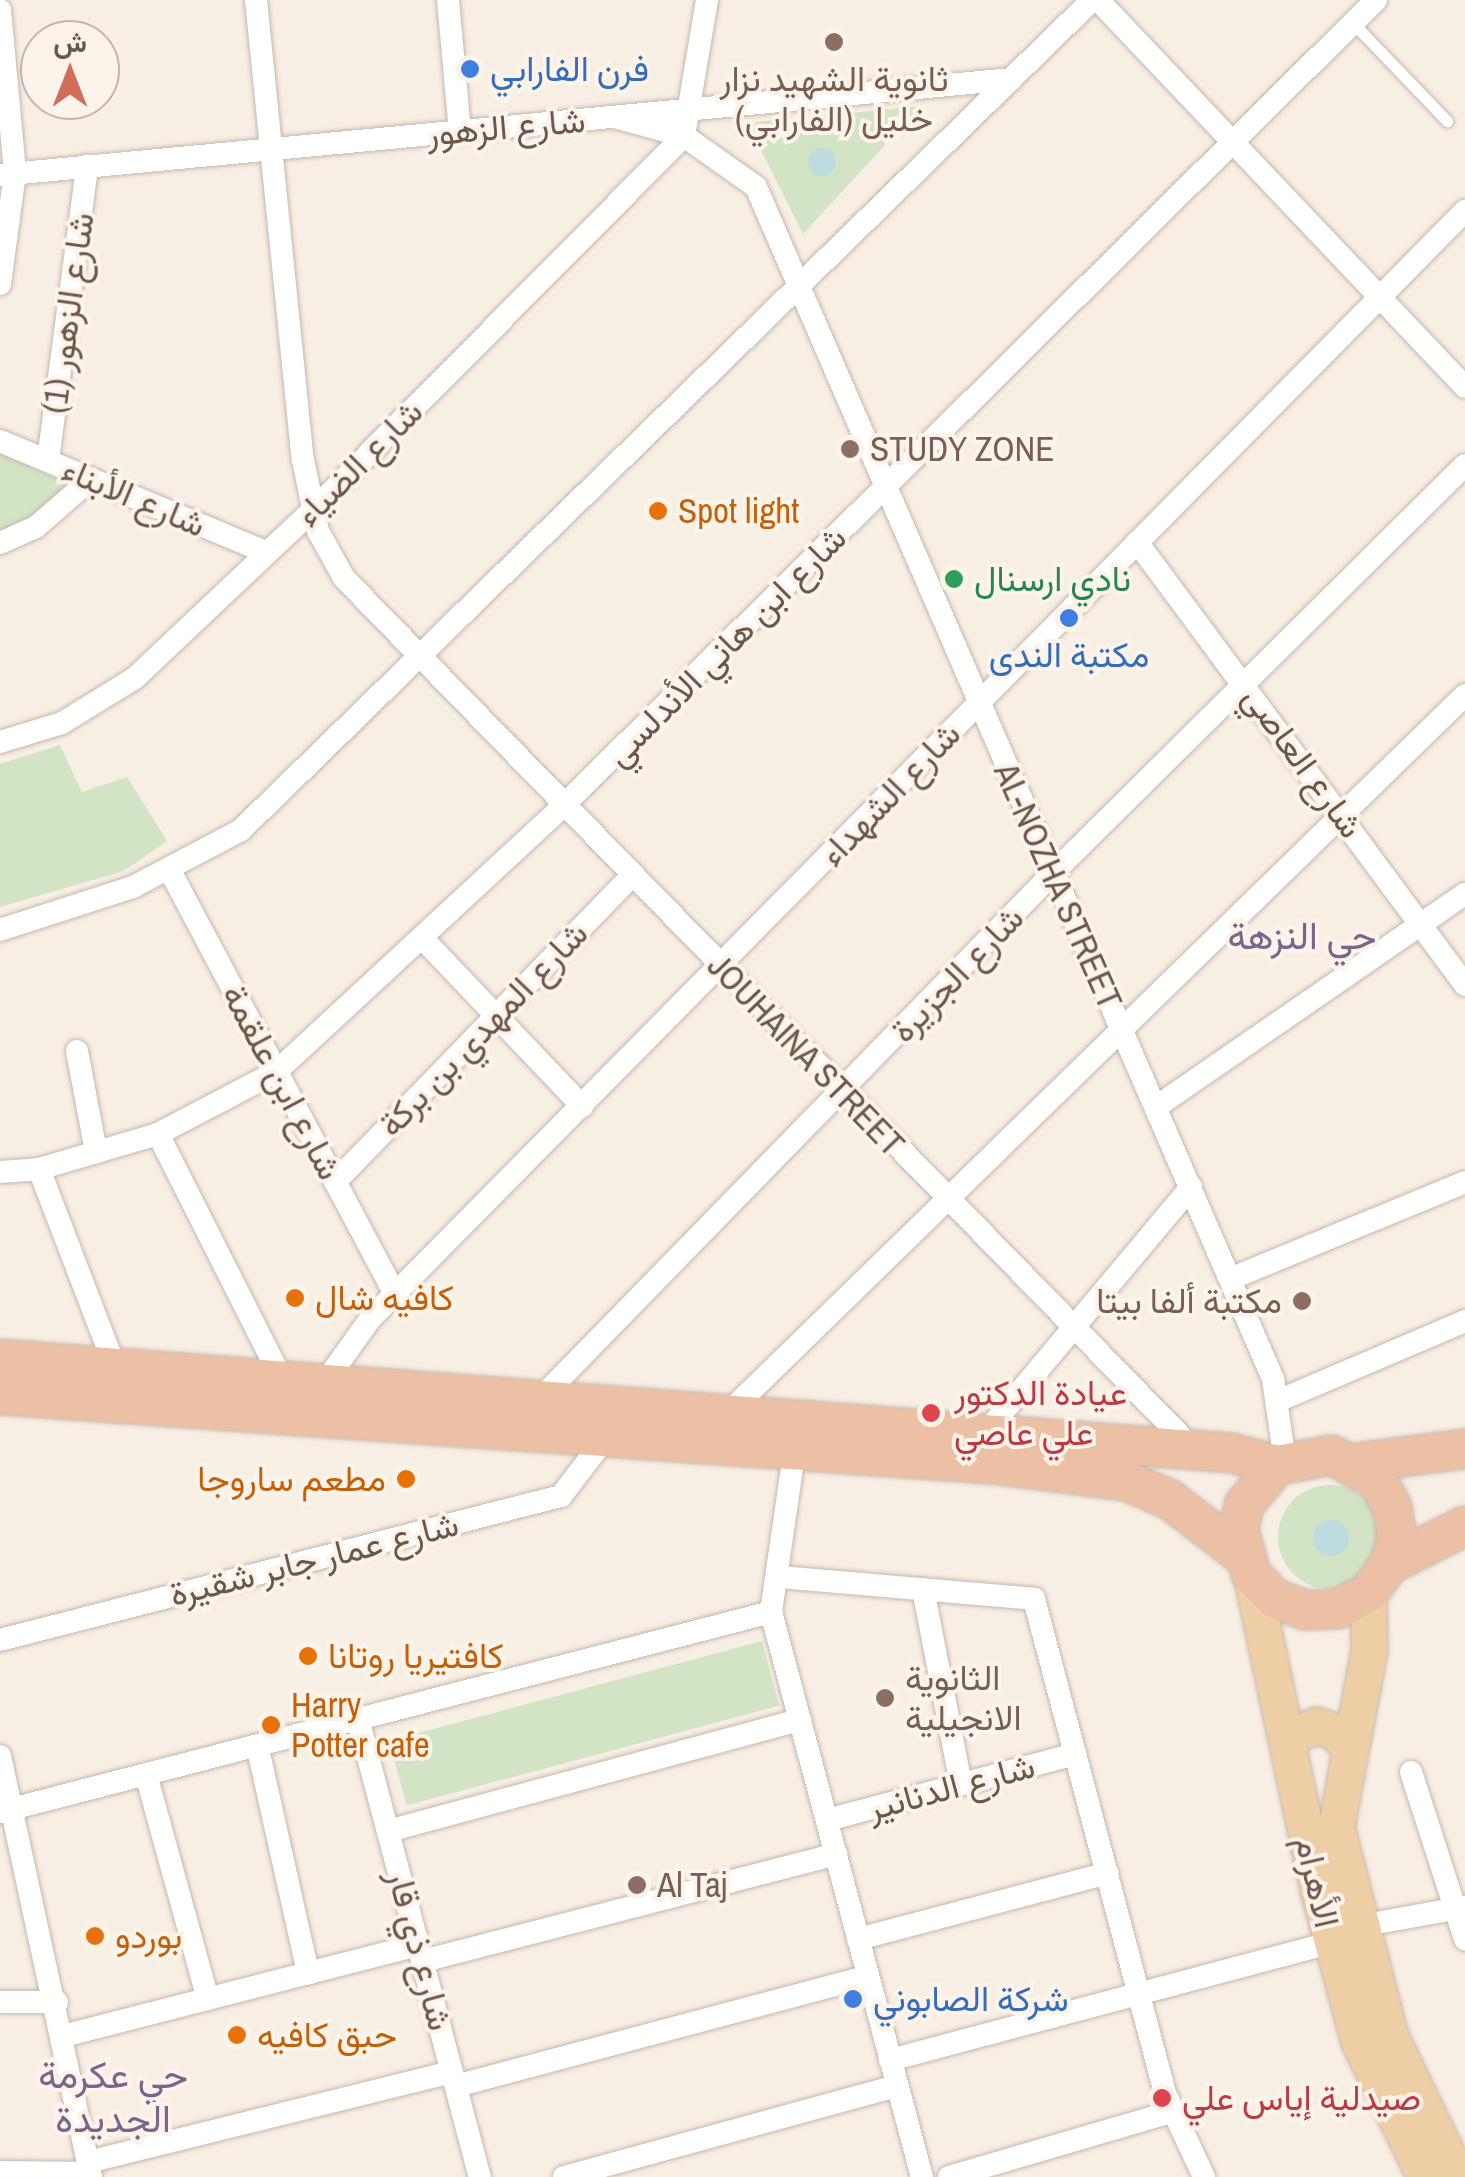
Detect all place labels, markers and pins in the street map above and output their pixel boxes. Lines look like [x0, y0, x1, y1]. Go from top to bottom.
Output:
marker: ثانوية الشهيد نزار خليل (الفارابي) [823, 31, 845, 53]
place label: فرن الفارابي [490, 48, 649, 90]
marker: فرن الفارابي [459, 58, 481, 80]
place label: ثانوية الشهيد نزار خليل (الفارابي) [719, 58, 949, 140]
place label: STUDY ZONE [870, 428, 1055, 470]
marker: STUDY ZONE [839, 438, 861, 460]
place label: Spot light [678, 490, 799, 532]
marker: Spot light [647, 500, 669, 522]
place label: نادي ارسنال [974, 558, 1131, 600]
marker: نادي ارسنال [943, 568, 965, 590]
marker: مكتبة الندى [1058, 607, 1080, 629]
place label: مكتبة الندى [989, 634, 1149, 676]
place label: كافيه شال [315, 1277, 454, 1319]
place label: مكتبة ألفا بيتا [1096, 1280, 1282, 1322]
marker: كافيه شال [284, 1287, 306, 1309]
marker: مكتبة ألفا بيتا [1291, 1290, 1313, 1312]
place label: عيادة الدكتور علي عاصي [954, 1372, 1127, 1454]
marker: عيادة الدكتور علي عاصي [918, 1400, 944, 1426]
place label: مطعم ساروجا [197, 1458, 386, 1500]
marker: مطعم ساروجا [395, 1468, 417, 1490]
place label: كافتيريا روتانا [328, 1635, 504, 1677]
marker: كافتيريا روتانا [297, 1645, 319, 1667]
place label: الثانوية الانجيلية [905, 1657, 1022, 1739]
place label: Harry Potter cafe [291, 1684, 430, 1766]
marker: الثانوية الانجيلية [874, 1687, 896, 1709]
marker: Harry Potter cafe [260, 1714, 282, 1736]
place label: Al Taj [657, 1864, 728, 1906]
marker: Al Taj [626, 1874, 648, 1896]
place label: بوردو [115, 1915, 182, 1957]
marker: بوردو [84, 1925, 106, 1947]
place label: شركة الصابوني [873, 1978, 1069, 2020]
marker: شركة الصابوني [842, 1988, 864, 2010]
place label: حبق كافيه [257, 2014, 397, 2056]
marker: حبق كافيه [226, 2024, 248, 2046]
place label: صيدلية إياس علي [1182, 2077, 1421, 2119]
marker: صيدلية إياس علي [1151, 2087, 1173, 2109]

